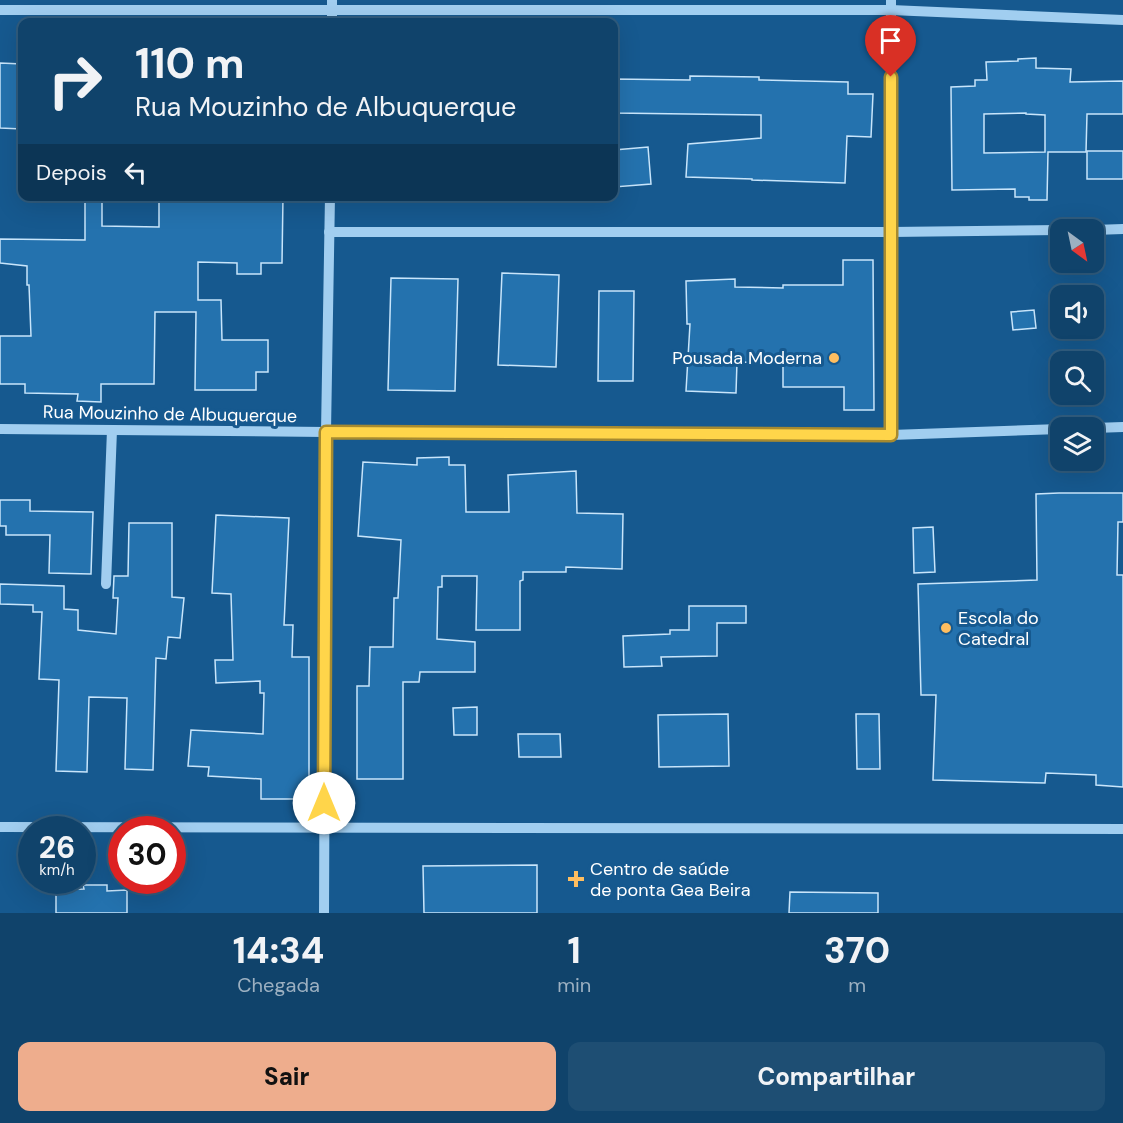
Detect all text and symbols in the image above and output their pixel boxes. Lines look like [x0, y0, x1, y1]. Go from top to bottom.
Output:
pin [865, 15, 916, 77]
icon: arrive [874, 24, 907, 57]
text: 110 m [135, 36, 245, 91]
icon: right [36, 42, 114, 120]
text: Rua Mouzinho de Albuquerque [135, 89, 516, 124]
icon: left [119, 156, 152, 189]
text: Depois [36, 158, 107, 187]
north arrow [1050, 219, 1104, 273]
map controls [1050, 219, 1104, 471]
button: sound [1050, 285, 1104, 339]
place label: Pousada Moderna [672, 346, 822, 370]
marker: Pousada Moderna [827, 351, 841, 365]
button: search [1050, 351, 1104, 405]
street label: Rua Mouzinho de Albuquerque [43, 400, 297, 428]
button: layers [1050, 417, 1104, 471]
place label: Escola do Catedral [958, 606, 1039, 651]
marker: Escola do Catedral [939, 621, 953, 635]
position arrow [292, 771, 356, 835]
speed limit sign: 30 [108, 816, 186, 894]
text: 26 [39, 828, 75, 867]
place label: Centro de saúde de ponta Gea Beira [590, 857, 751, 902]
text: km/h [39, 860, 75, 880]
marker: Centro de saúde de ponta Gea Beira [567, 870, 585, 888]
text: 14:34 [233, 927, 324, 974]
text: 1 [568, 927, 581, 974]
text: 370 [824, 927, 890, 974]
text: Chegada [237, 972, 320, 998]
text: min [557, 972, 591, 998]
text: m [848, 972, 866, 998]
button: Sair [18, 1042, 556, 1111]
button: Compartilhar [568, 1042, 1105, 1111]

